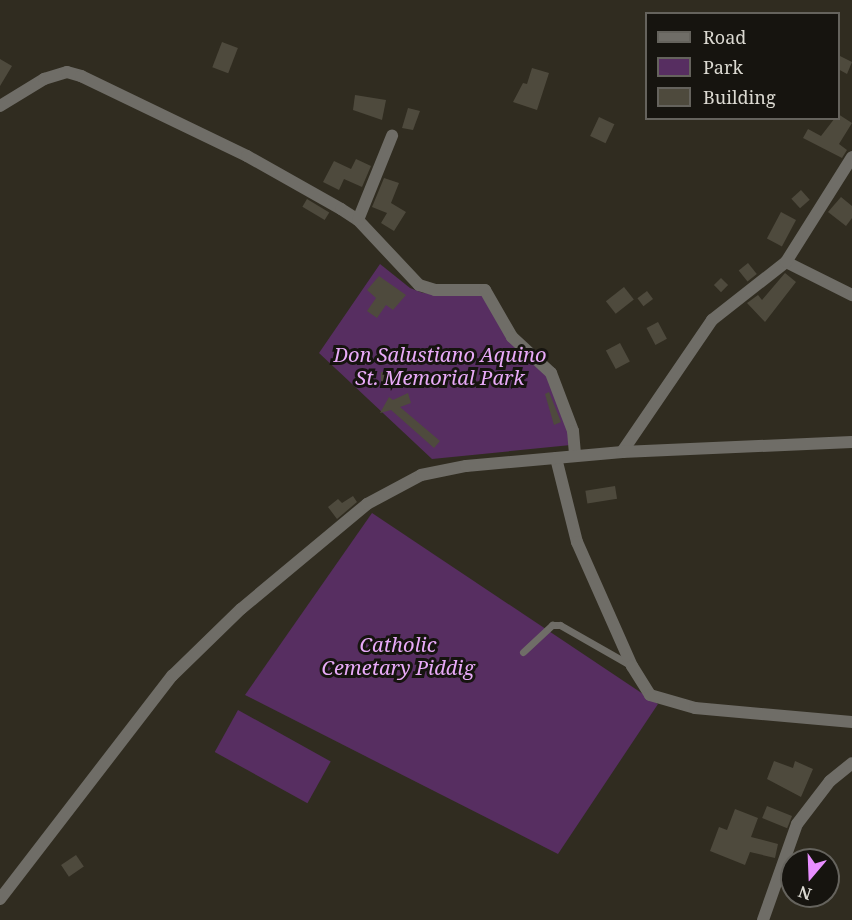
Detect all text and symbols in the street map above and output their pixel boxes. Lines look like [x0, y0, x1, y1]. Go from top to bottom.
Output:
legend [645, 12, 840, 120]
text: Road [703, 25, 746, 49]
text: Park [703, 55, 743, 79]
text: Building [703, 85, 776, 109]
park label: Don Salustiano Aquino St. Memorial Park [333, 343, 547, 390]
park label: Catholic Cemetary Piddig [321, 633, 475, 680]
north arrow [780, 848, 840, 908]
text: N [795, 881, 814, 906]

